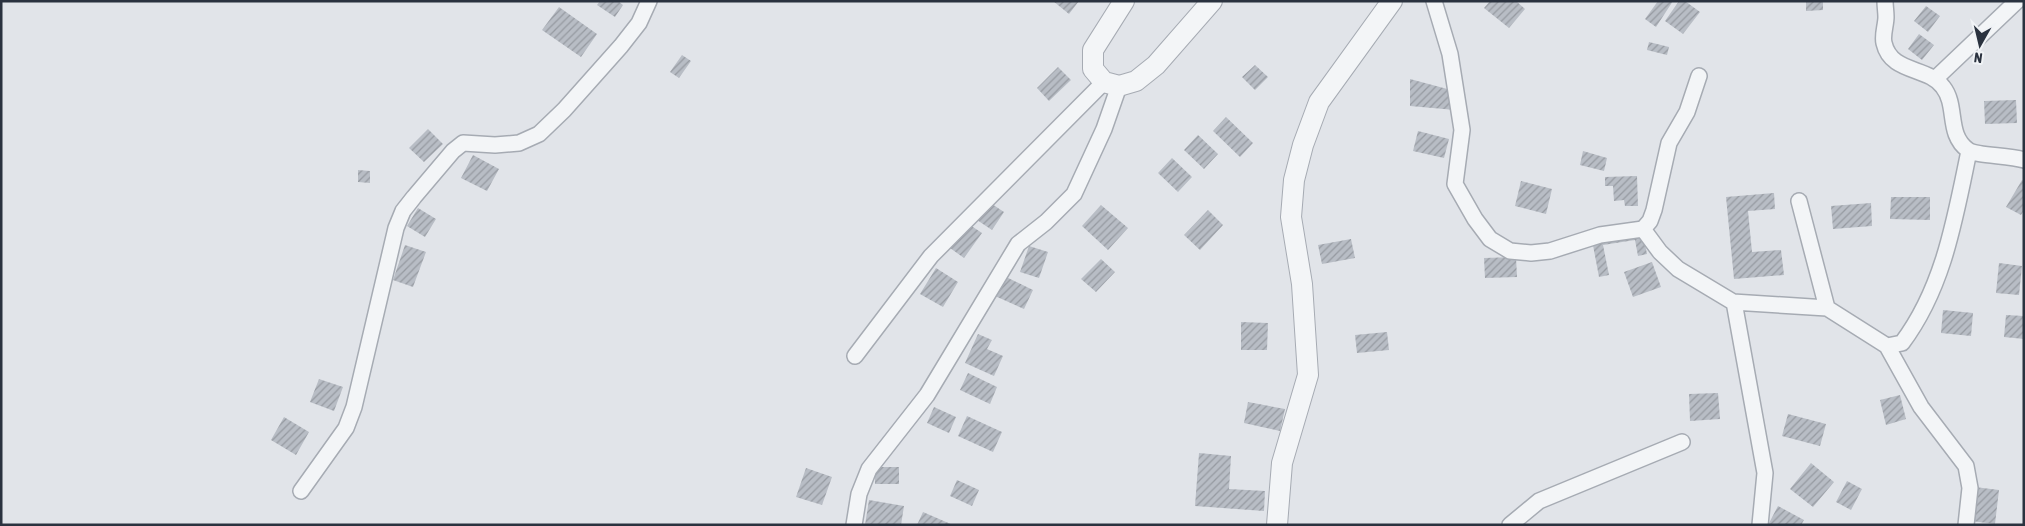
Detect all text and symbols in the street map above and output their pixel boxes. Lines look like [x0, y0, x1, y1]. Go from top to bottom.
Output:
north arrow [1955, 20, 2005, 70]
text: N [1973, 49, 1983, 66]

